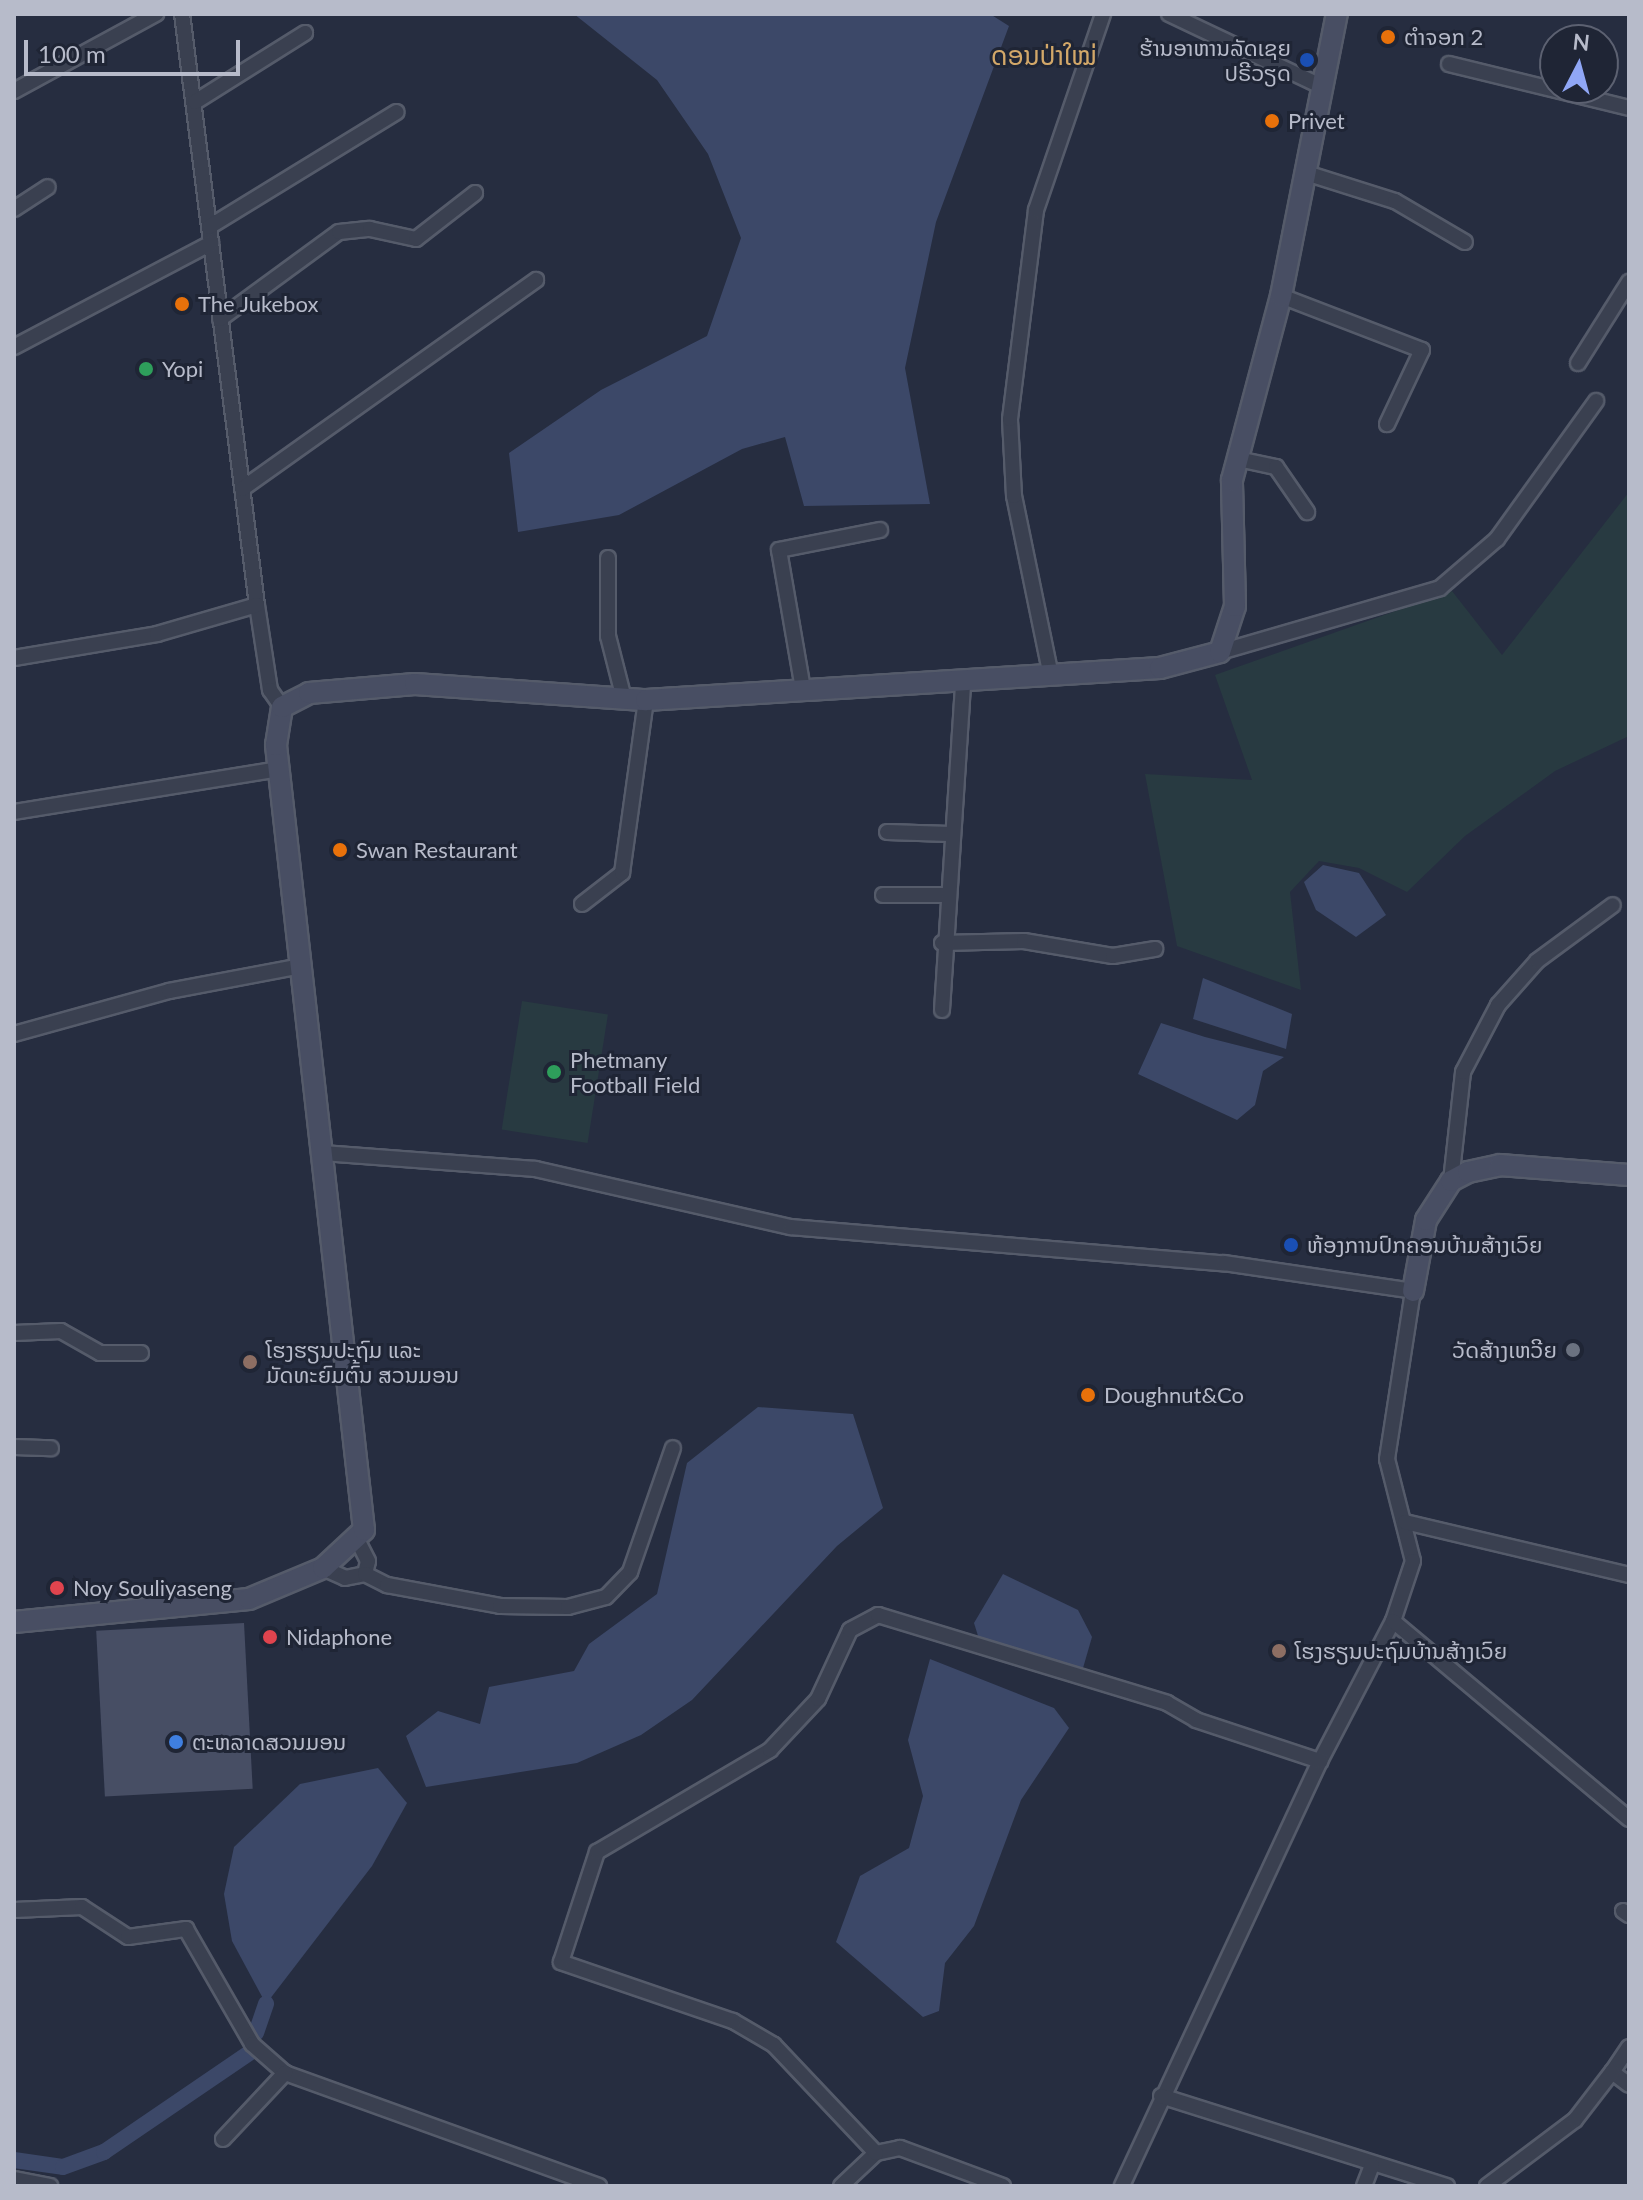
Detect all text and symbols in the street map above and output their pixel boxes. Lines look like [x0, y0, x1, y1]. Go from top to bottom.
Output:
scale bar [28, 24, 244, 74]
place label: ຕຳຈອກ 2 [1404, 24, 1483, 50]
north arrow [1539, 24, 1619, 104]
text: N [1572, 27, 1591, 56]
marker: ຕຳຈອກ 2 [1379, 28, 1397, 46]
place label: ຮ້ານອາຫານລັດເຊຍ ປຣີວຽດ [1139, 34, 1291, 86]
text: 100 m [38, 39, 106, 68]
district label: ດອນປ່າໃໝ່ [991, 40, 1097, 72]
marker: ຮ້ານອາຫານລັດເຊຍ ປຣີວຽດ [1298, 51, 1316, 69]
place label: Privet [1288, 108, 1345, 134]
marker: Privet [1263, 112, 1281, 130]
place label: The Jukebox [198, 291, 319, 317]
marker: The Jukebox [173, 295, 191, 313]
place label: Yopi [162, 356, 203, 382]
marker: Yopi [137, 360, 155, 378]
place label: Swan Restaurant [356, 837, 518, 863]
marker: Swan Restaurant [331, 841, 349, 859]
place label: Phetmany Football Field [570, 1046, 700, 1098]
marker: Phetmany Football Field [545, 1063, 563, 1081]
place label: ຫ້ອງການປົກຄອນບ້າມສ້າງເວົຍ [1307, 1232, 1543, 1258]
marker: ຫ້ອງການປົກຄອນບ້າມສ້າງເວົຍ [1282, 1236, 1300, 1254]
place label: ໂຮງຮຽນປະຖົມ ແລະ ມັດທະຍົມຕົ້ນ ສວນມອນ [266, 1336, 459, 1388]
place label: ວັດສ້າງເຫວີຍ [1452, 1337, 1557, 1363]
marker: ວັດສ້າງເຫວີຍ [1564, 1341, 1582, 1359]
marker: ໂຮງຮຽນປະຖົມ ແລະ ມັດທະຍົມຕົ້ນ ສວນມອນ [241, 1353, 259, 1371]
place label: Doughnut&Co [1104, 1382, 1244, 1408]
marker: Doughnut&Co [1079, 1386, 1097, 1404]
place label: Noy Souliyaseng [73, 1575, 233, 1601]
marker: Noy Souliyaseng [48, 1579, 66, 1597]
place label: Nidaphone [286, 1624, 392, 1650]
marker: Nidaphone [261, 1628, 279, 1646]
place label: ໂຮງຮຽນປະຖົມບ້ານສ້າງເວົຍ [1295, 1638, 1507, 1664]
marker: ໂຮງຮຽນປະຖົມບ້ານສ້າງເວົຍ [1270, 1642, 1288, 1660]
place label: ຕະຫລາດສວນມອນ [192, 1729, 346, 1755]
marker: ຕະຫລາດສວນມອນ [167, 1733, 185, 1751]

